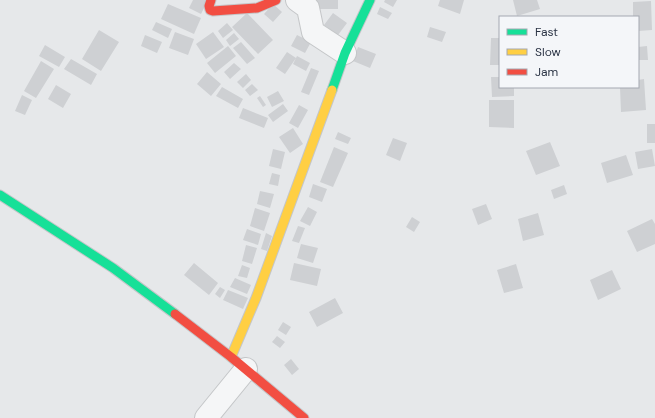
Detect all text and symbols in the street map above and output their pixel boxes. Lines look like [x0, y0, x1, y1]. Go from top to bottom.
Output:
legend [499, 16, 639, 88]
text: Fast [535, 24, 558, 40]
text: Slow [535, 44, 561, 60]
text: Jam [535, 64, 558, 80]

